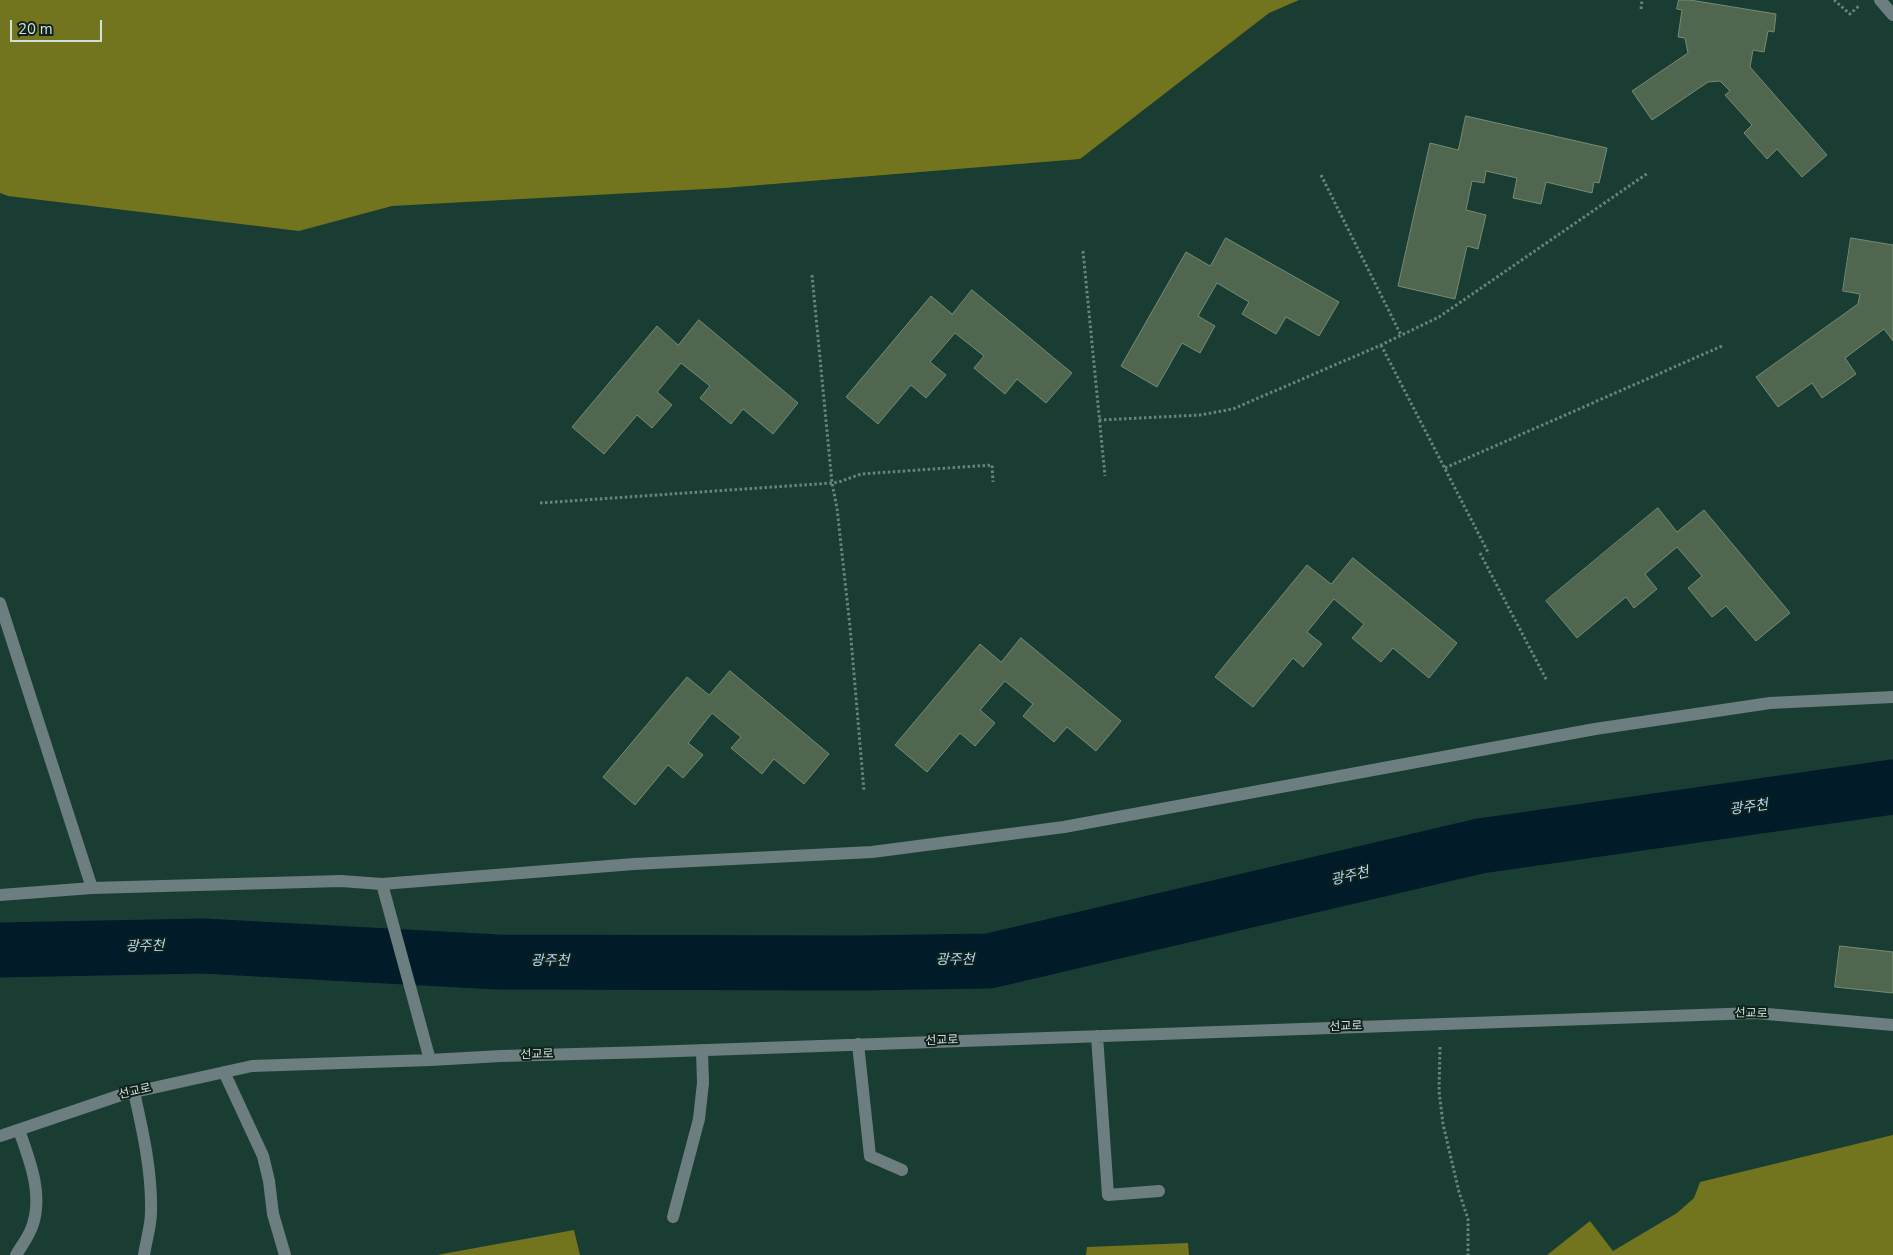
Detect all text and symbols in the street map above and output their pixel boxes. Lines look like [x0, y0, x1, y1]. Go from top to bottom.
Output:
scale bar [12, 10, 105, 42]
text: 20 m [18, 19, 53, 39]
water label: 광주천 [1729, 797, 1769, 819]
water label: 광주천 [1329, 864, 1371, 890]
water label: 광주천 [126, 938, 164, 956]
water label: 광주천 [936, 953, 974, 969]
water label: 광주천 [531, 954, 569, 970]
street label: 선교로 [1734, 1007, 1768, 1021]
street label: 선교로 [1329, 1019, 1363, 1035]
street label: 선교로 [925, 1033, 959, 1049]
street label: 선교로 [520, 1048, 554, 1062]
street label: 선교로 [117, 1081, 153, 1103]

